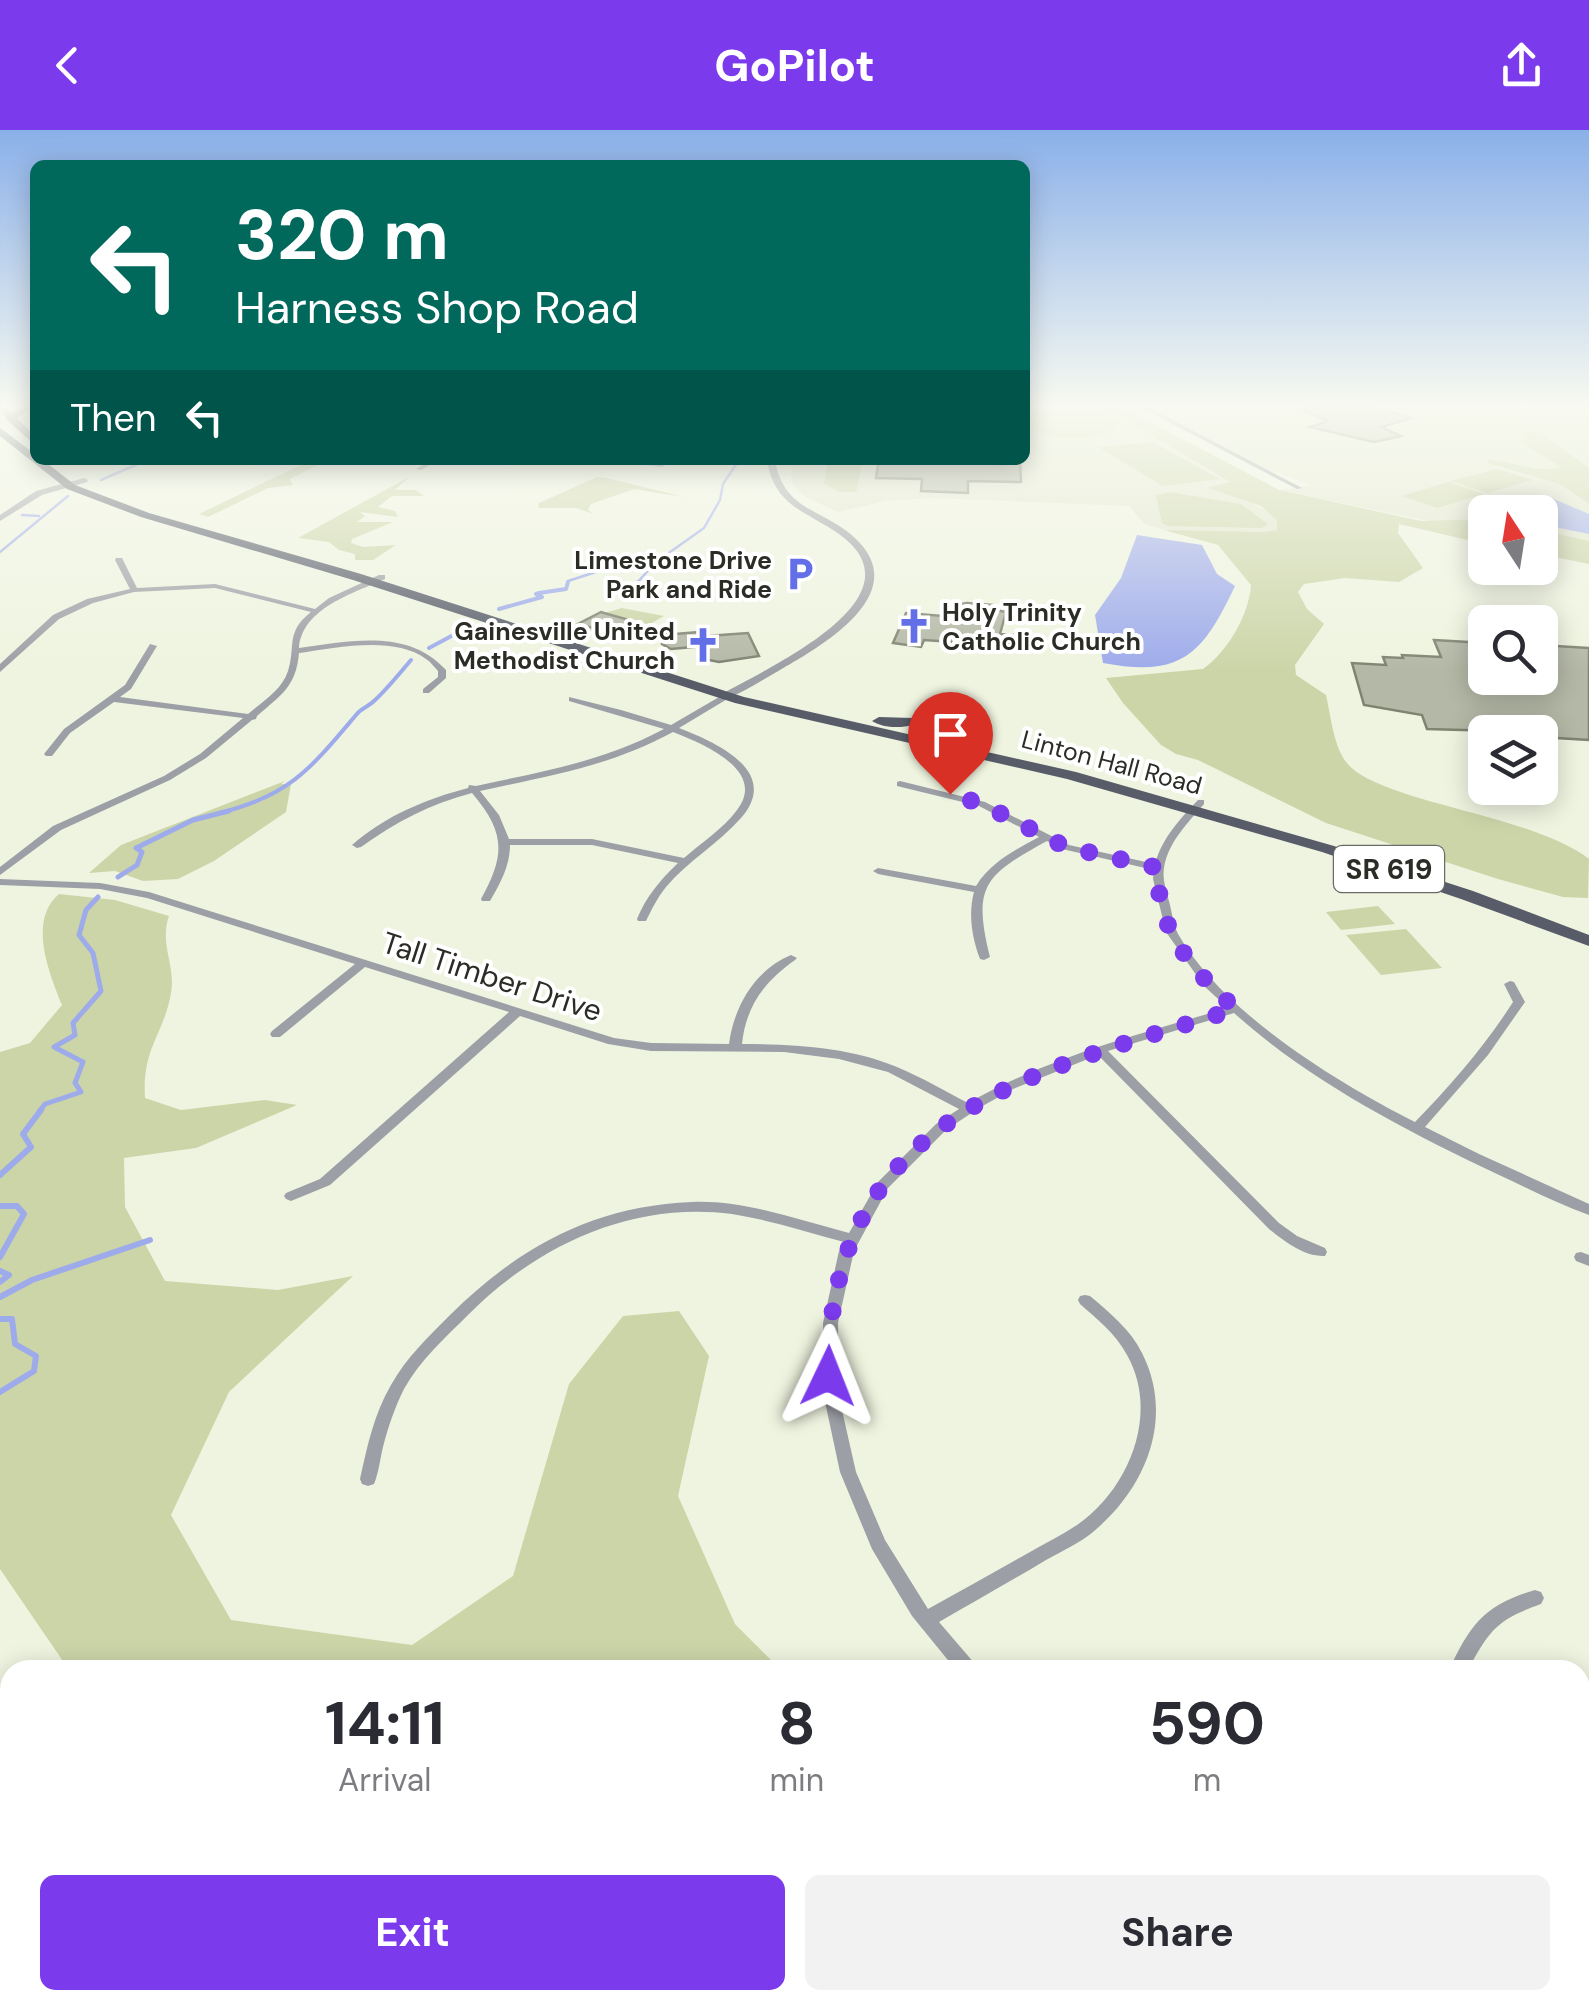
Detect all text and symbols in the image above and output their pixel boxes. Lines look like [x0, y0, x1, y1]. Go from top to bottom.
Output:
text: GoPilot [714, 36, 875, 95]
icon: back [40, 38, 95, 93]
icon: share [1494, 38, 1549, 93]
text: 320 m [235, 190, 449, 281]
icon: left [70, 200, 200, 330]
text: Harness Shop Road [235, 278, 639, 337]
icon: left [177, 390, 232, 445]
text: Then [70, 393, 157, 443]
north arrow [1468, 495, 1558, 585]
map controls [1468, 495, 1558, 805]
place label: Limestone Drive Park and Ride [574, 544, 772, 606]
parking icon: Limestone Drive Park and Ride [781, 555, 819, 593]
place label: Holy Trinity Catholic Church [942, 596, 1141, 658]
button: search [1468, 605, 1558, 695]
church icon: Holy Trinity Catholic Church [895, 607, 933, 645]
place label: Gainesville United Methodist Church [454, 615, 675, 677]
church icon: Gainesville United Methodist Church [684, 626, 722, 664]
pin [908, 692, 993, 795]
icon: arrive [923, 707, 978, 762]
button: layers [1468, 715, 1558, 805]
street label: Linton Hall Road [1018, 723, 1206, 802]
road number: SR 619 [1334, 846, 1444, 892]
street label: Tall Timber Drive [377, 923, 607, 1030]
position arrow [776, 1324, 880, 1428]
text: 14:11 [325, 1684, 445, 1763]
text: 8 [778, 1684, 816, 1763]
text: 590 [1149, 1684, 1265, 1763]
text: Arrival [338, 1759, 431, 1801]
text: min [769, 1759, 824, 1801]
text: m [1193, 1759, 1221, 1801]
button: Exit [40, 1875, 785, 1990]
button: Share [805, 1875, 1550, 1990]

